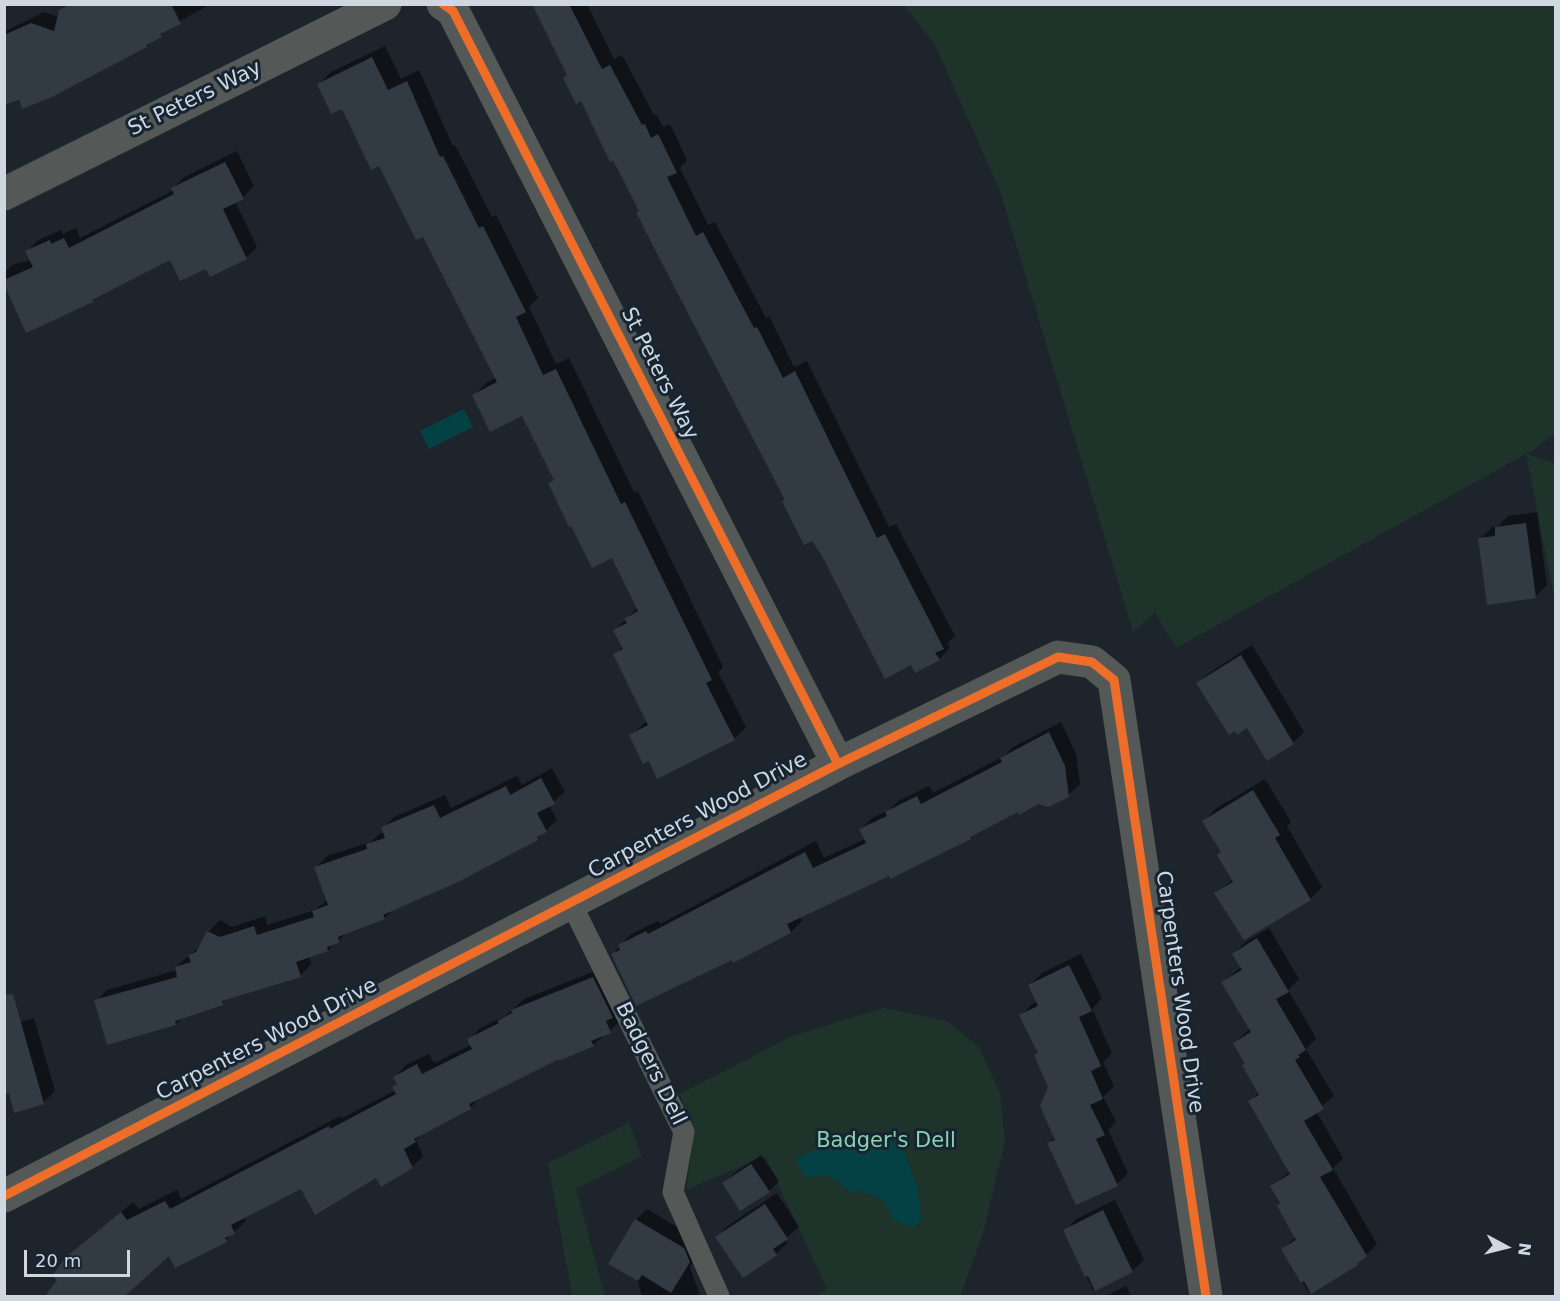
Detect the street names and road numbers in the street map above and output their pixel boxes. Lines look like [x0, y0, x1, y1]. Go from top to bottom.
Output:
street label: St Peters Way [124, 56, 266, 142]
street label: St Peters Way [615, 304, 703, 444]
street label: Carpenters Wood Drive [584, 748, 812, 884]
street label: Carpenters Wood Drive [1150, 869, 1208, 1115]
street label: Carpenters Wood Drive [152, 973, 382, 1107]
street label: Badgers Dell [609, 998, 691, 1130]

